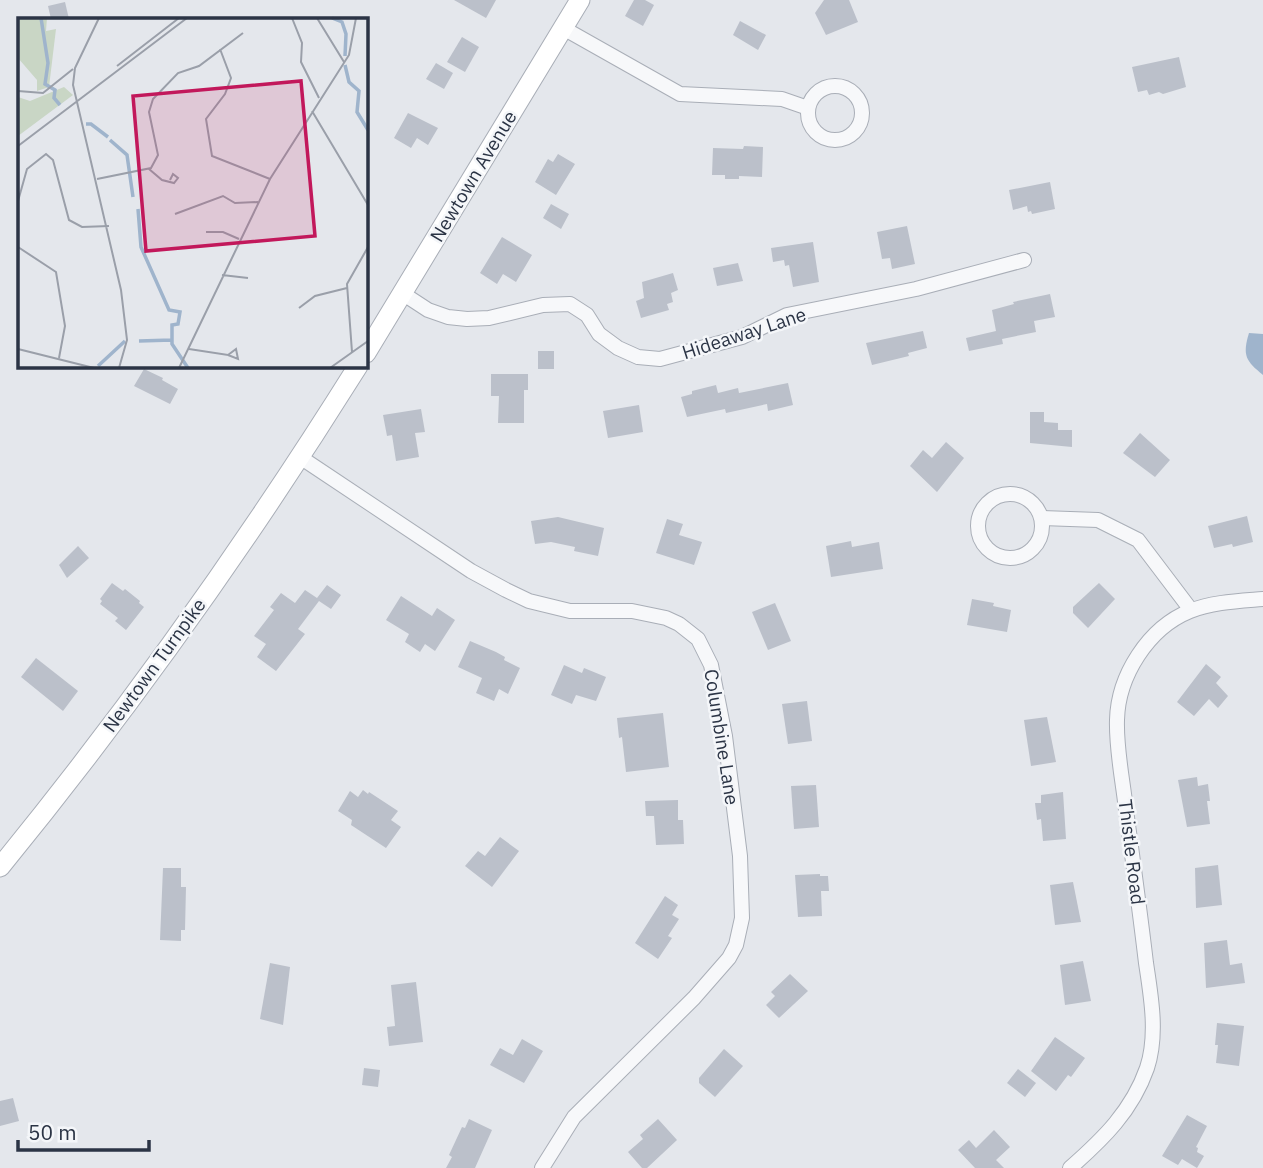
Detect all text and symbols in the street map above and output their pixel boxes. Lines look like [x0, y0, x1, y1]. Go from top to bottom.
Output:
inset map [18, 18, 368, 368]
street label: Newtown Avenue [424, 106, 522, 246]
street label: Hideaway Lane [679, 302, 809, 364]
street label: Newtown Turnpike [97, 593, 211, 737]
street label: Columbine Lane [699, 667, 745, 807]
street label: Thistle Road [1114, 798, 1150, 906]
scale bar [18, 1108, 149, 1152]
text: 50 m [28, 1118, 77, 1146]

